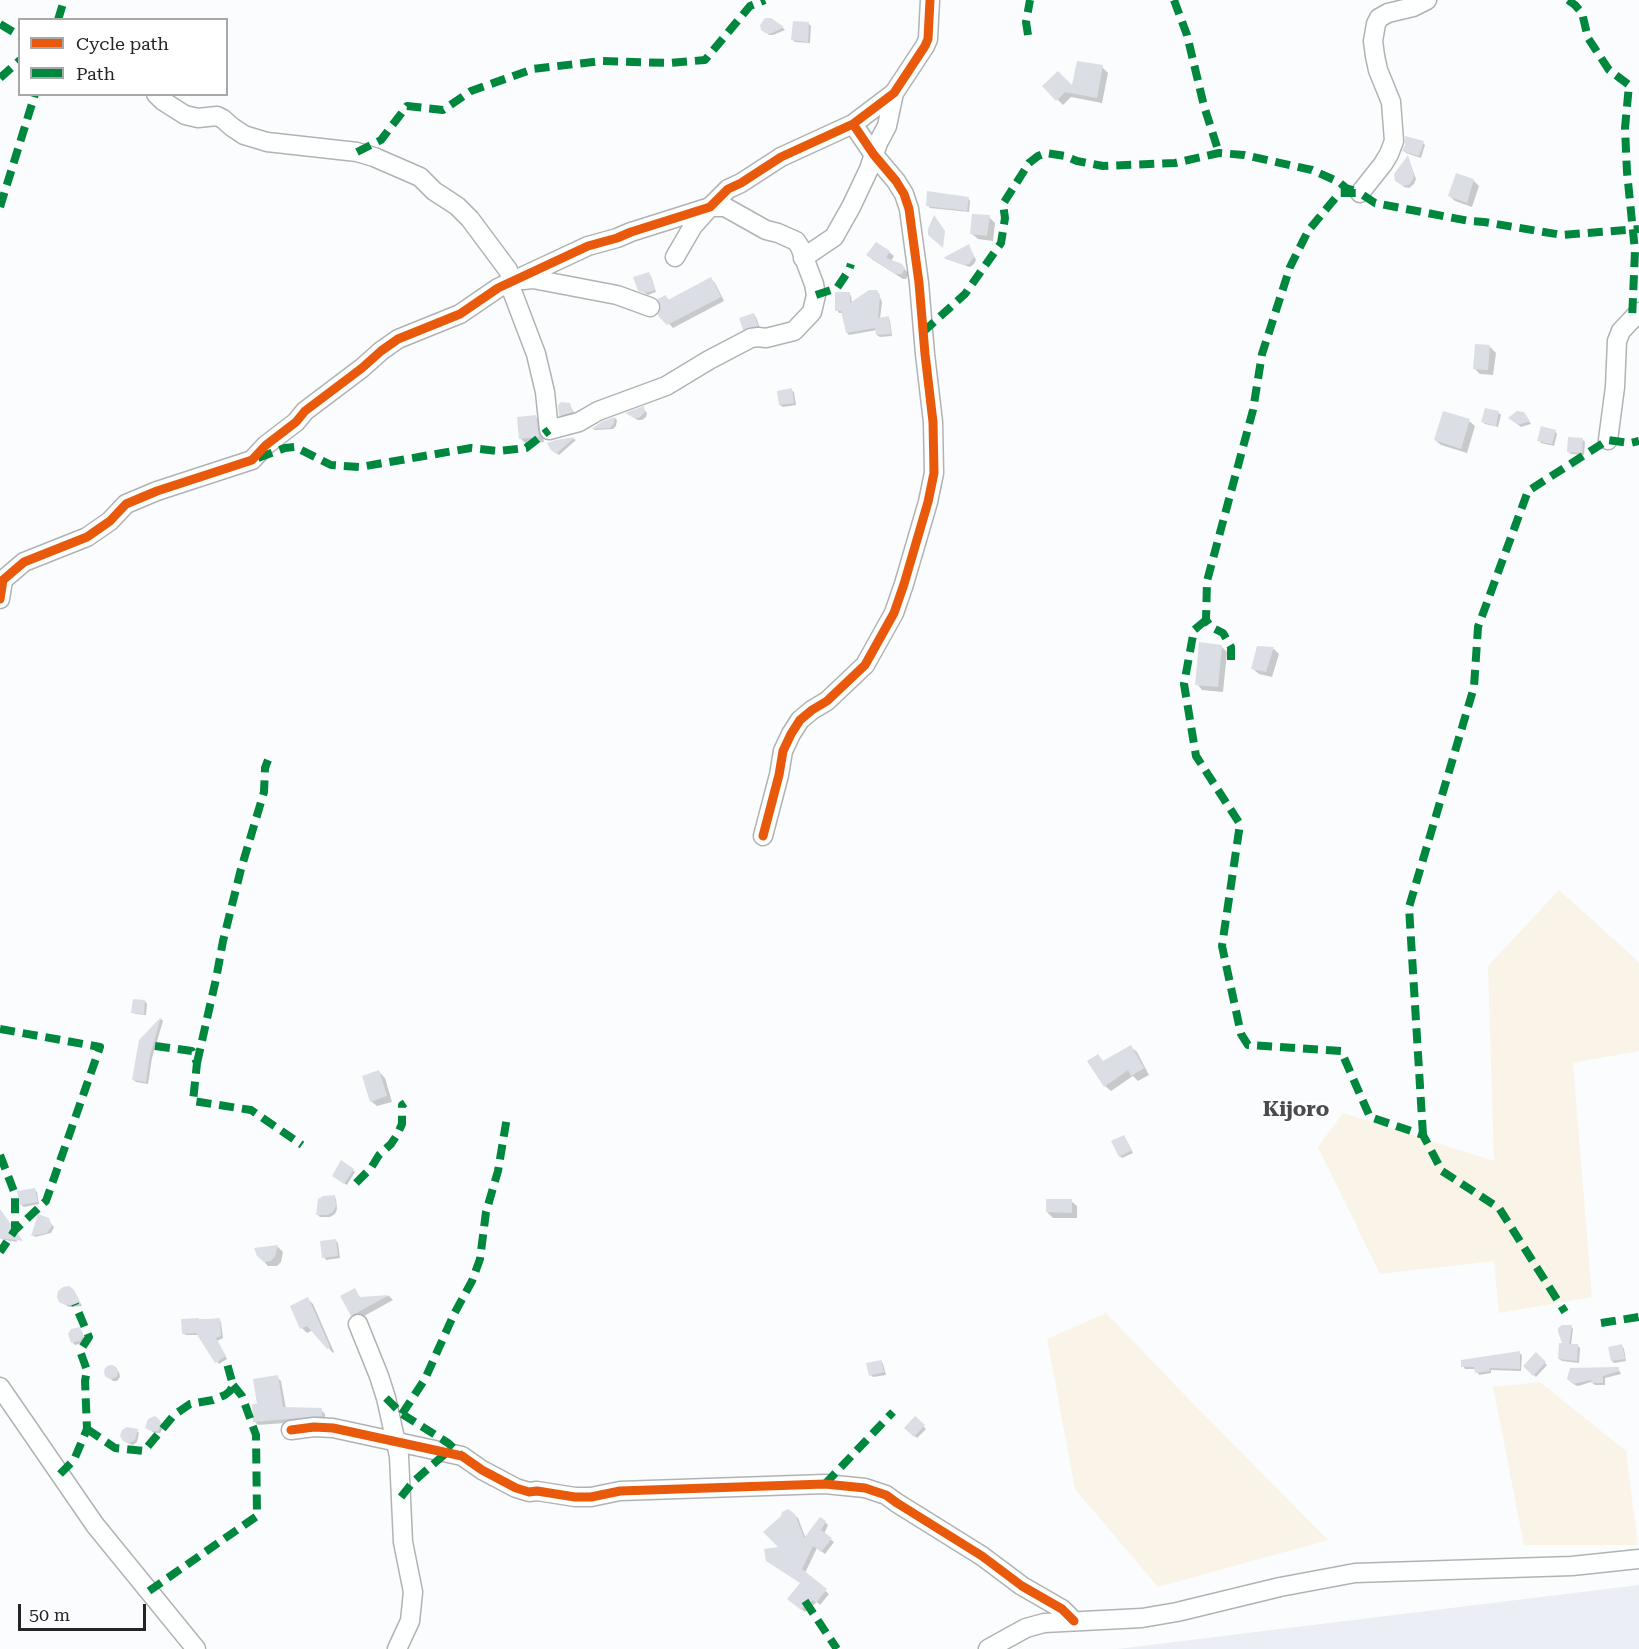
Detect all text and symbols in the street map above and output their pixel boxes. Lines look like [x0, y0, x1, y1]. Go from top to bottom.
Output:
legend [18, 18, 228, 96]
text: Cycle path [76, 33, 169, 54]
text: Path [76, 63, 115, 84]
district label: Kijoro [1263, 1097, 1329, 1123]
scale bar [21, 1592, 148, 1630]
text: 50 m [29, 1604, 70, 1625]

